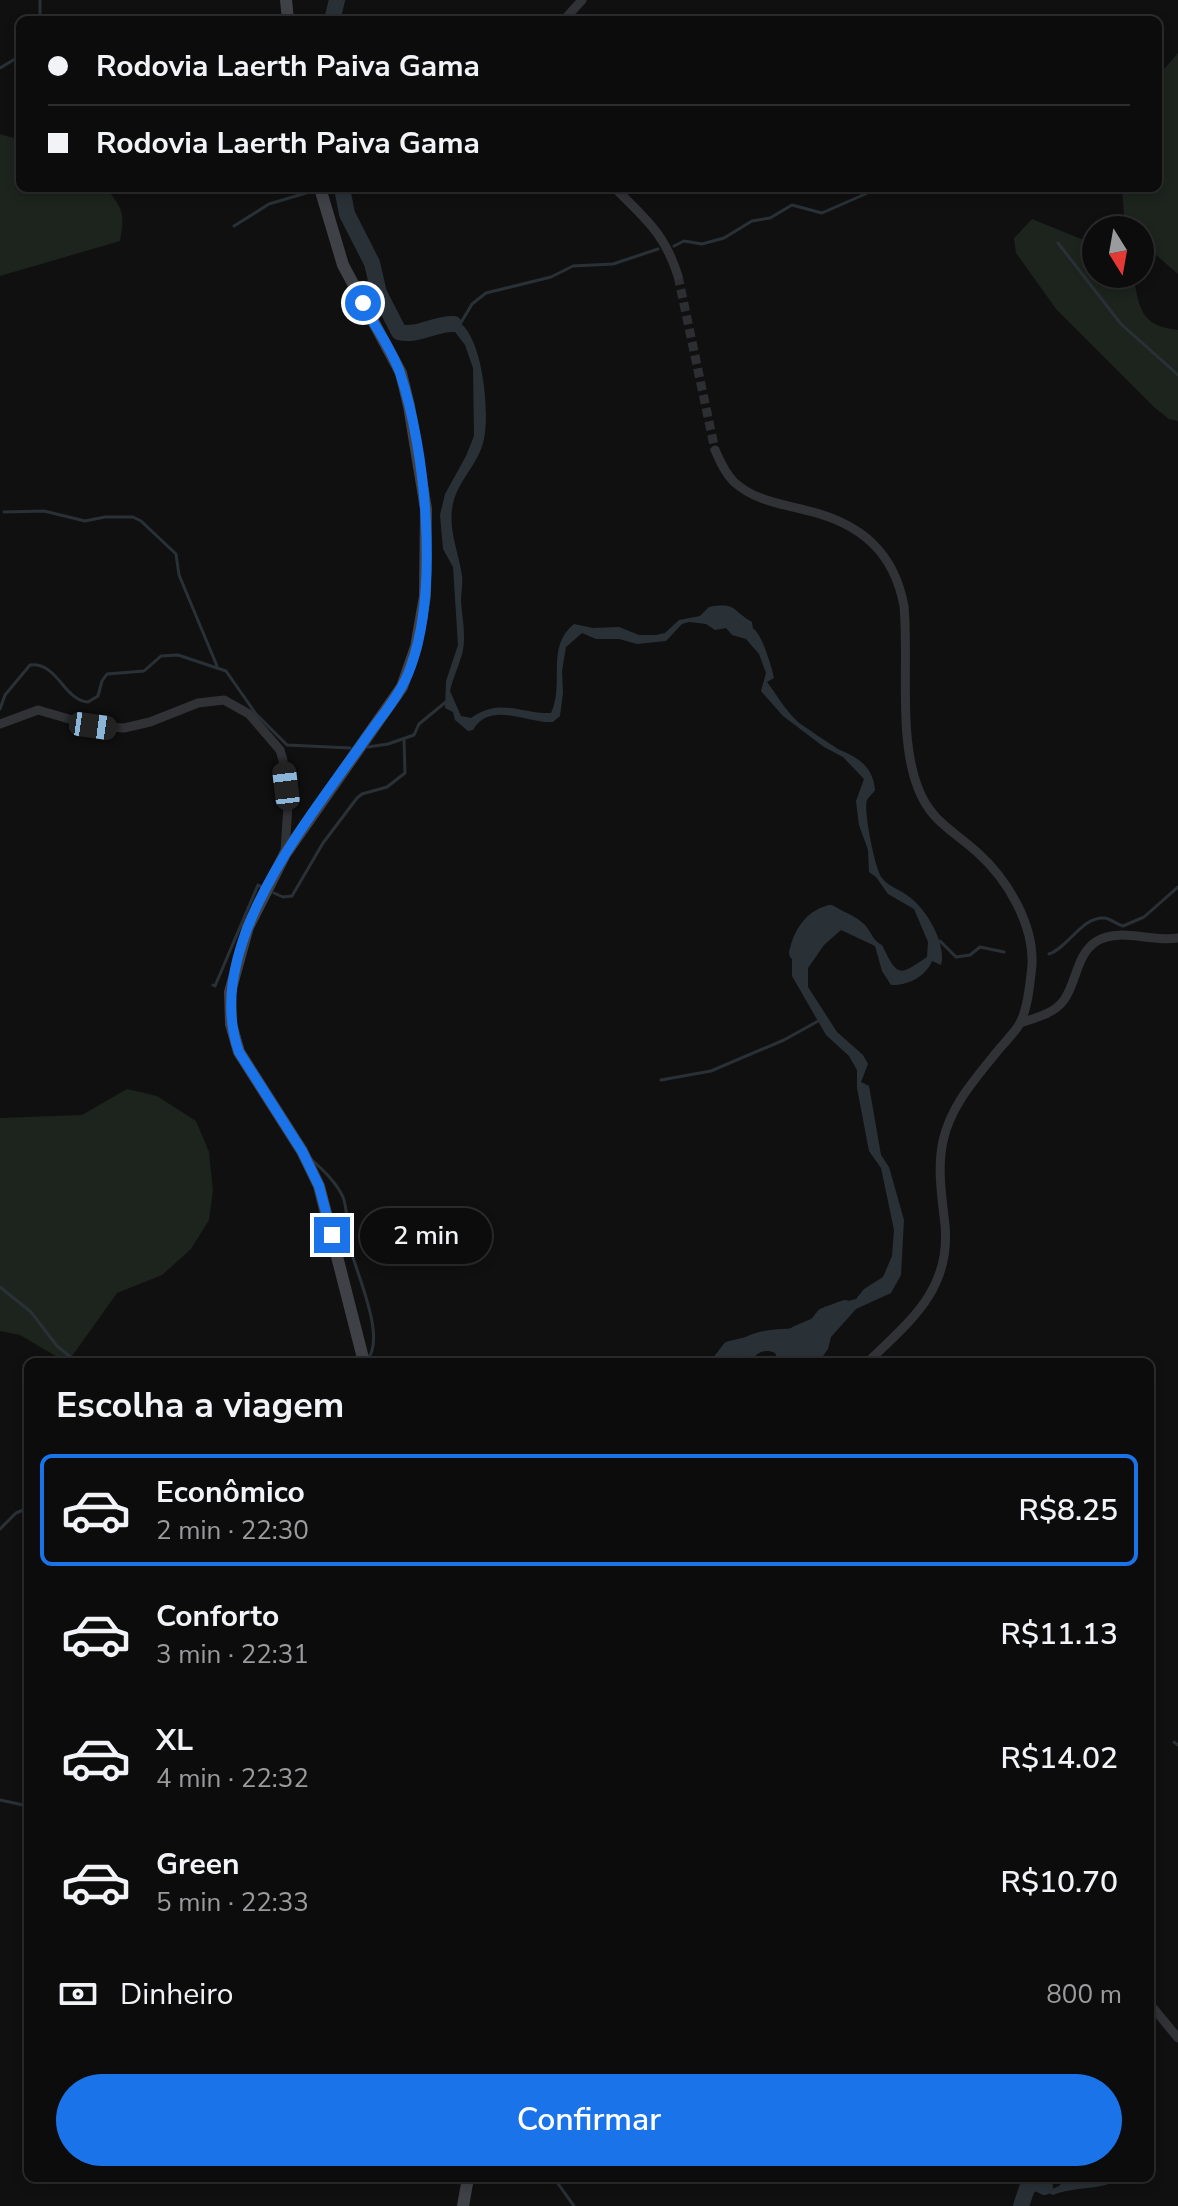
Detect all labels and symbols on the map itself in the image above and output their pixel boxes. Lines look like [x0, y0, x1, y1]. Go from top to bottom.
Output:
north arrow [1082, 216, 1154, 288]
route start [345, 285, 381, 321]
car [68, 711, 118, 741]
car [271, 761, 301, 811]
callout: 2 min [360, 1207, 492, 1263]
route end [314, 1217, 350, 1253]

